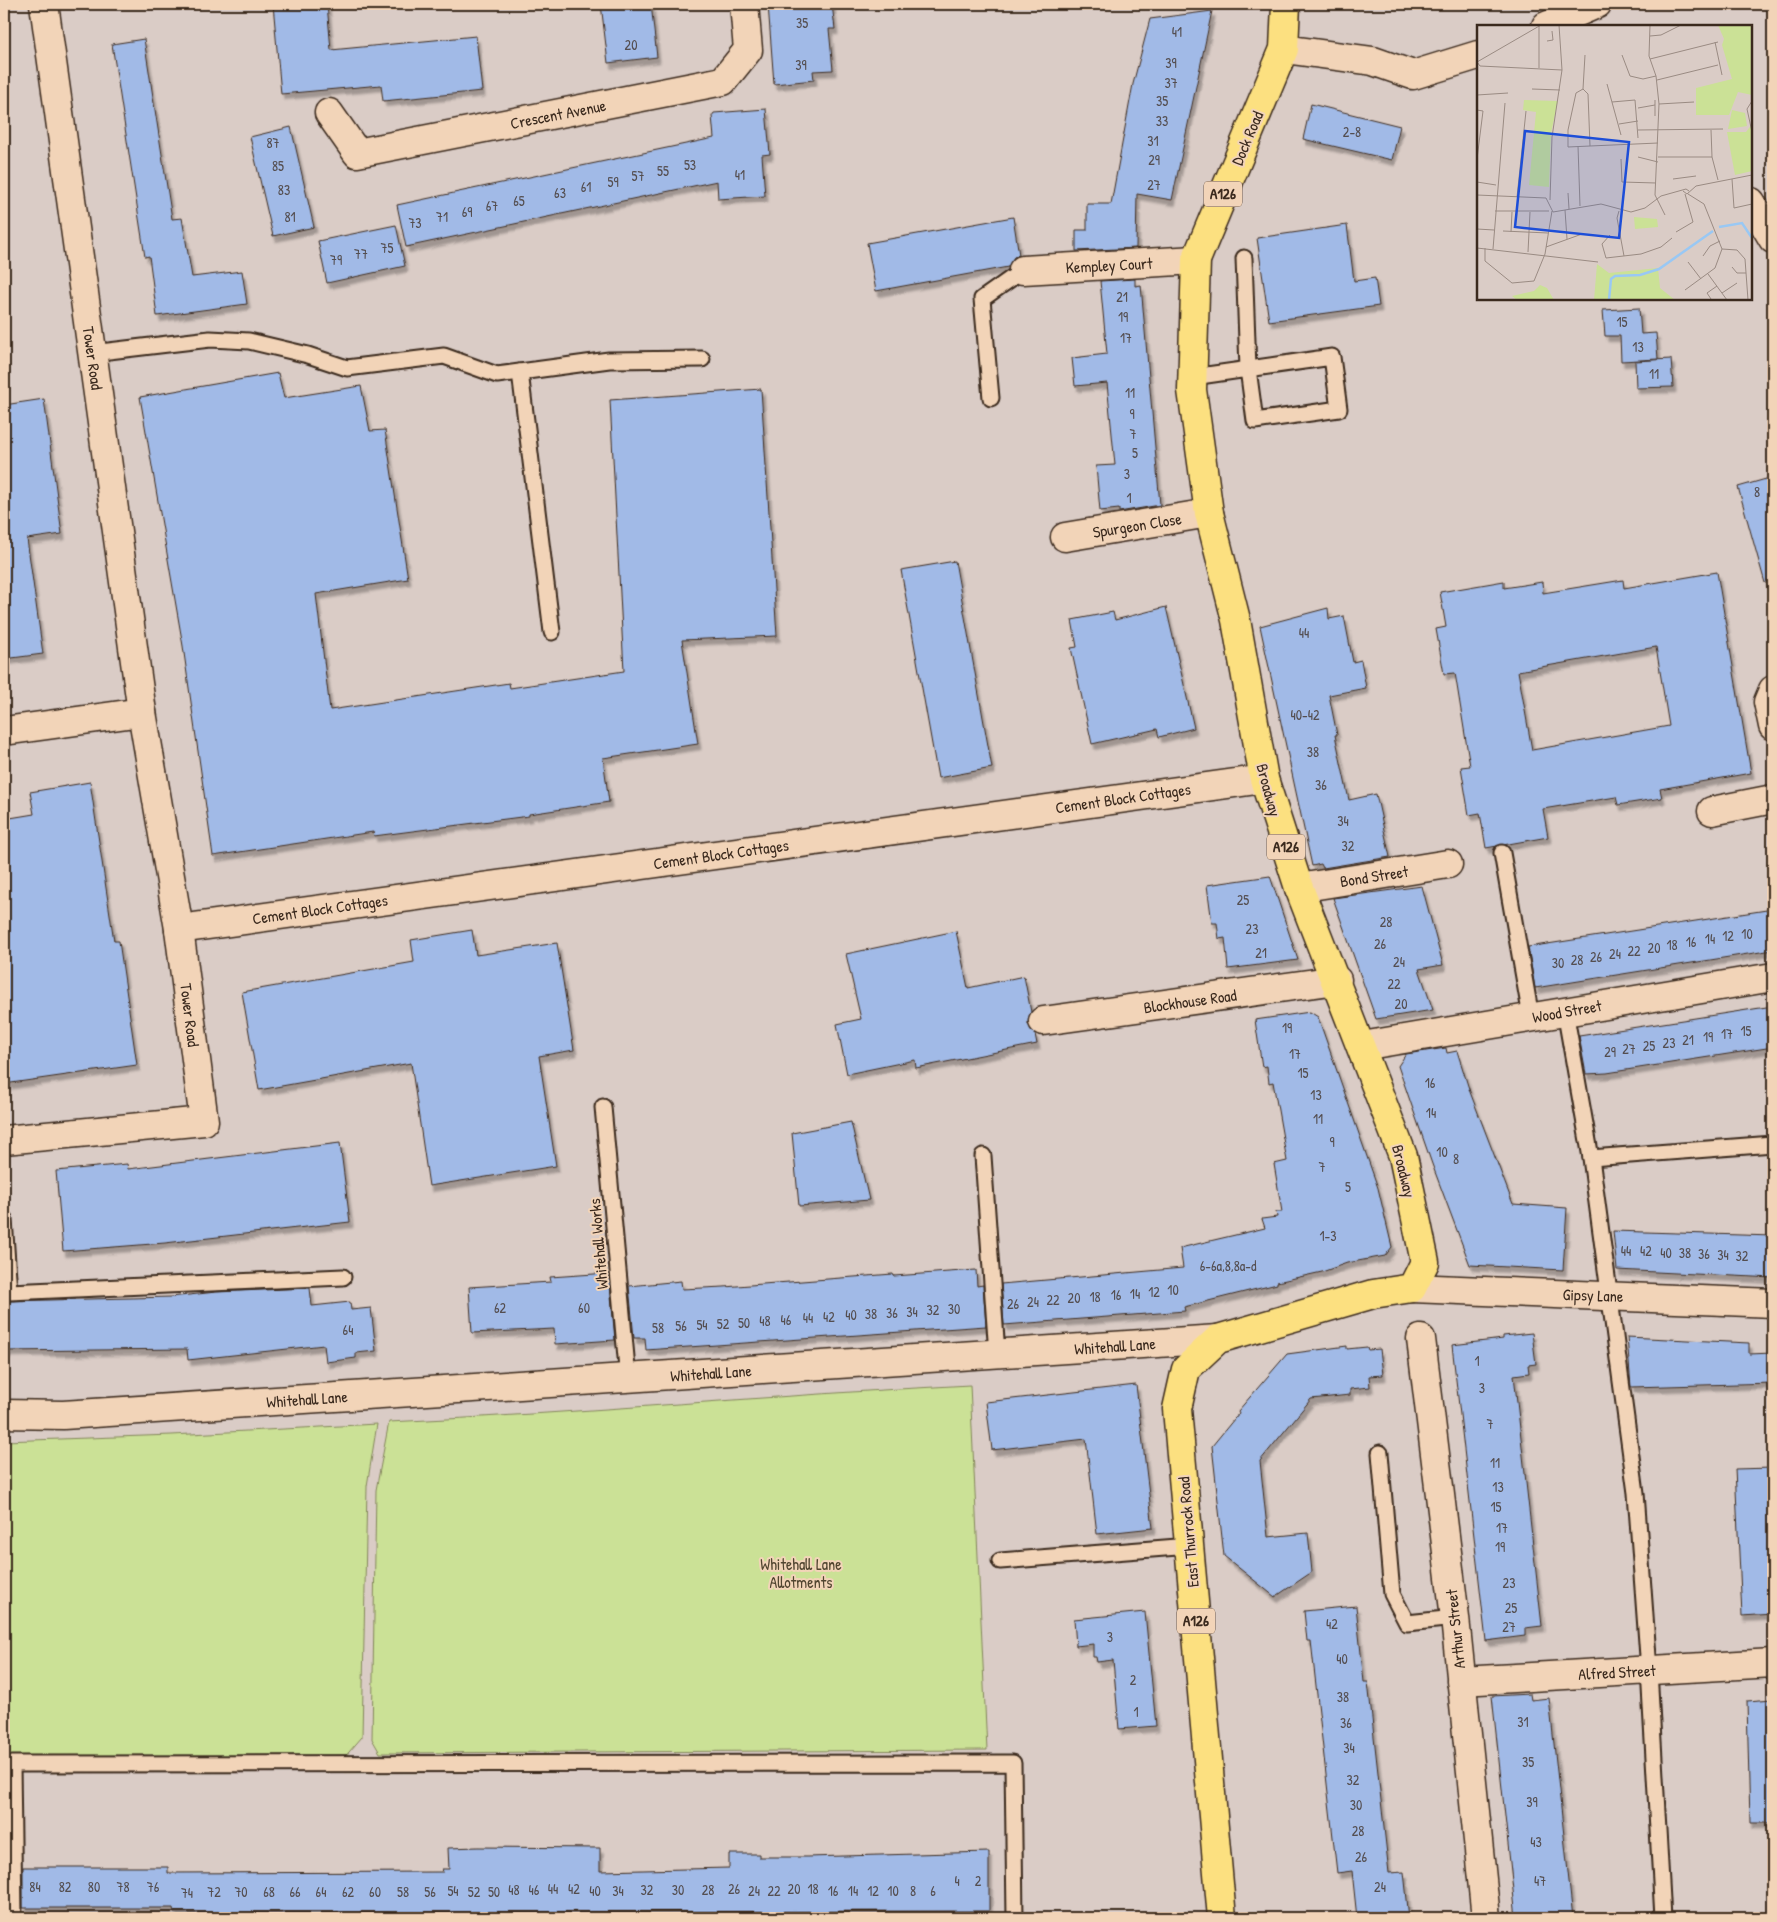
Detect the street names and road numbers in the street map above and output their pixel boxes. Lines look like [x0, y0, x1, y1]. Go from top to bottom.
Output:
street label: Crescent Avenue [508, 94, 608, 134]
street label: Dock Road [1226, 108, 1268, 168]
road number: A126 [1204, 182, 1242, 206]
street label: Kempley Court [1065, 252, 1153, 278]
street label: Tower Road [78, 325, 108, 391]
street label: Spurgeon Close [1091, 507, 1184, 543]
street label: Broadway [1251, 761, 1287, 819]
street label: Cement Block Cottages [1054, 778, 1192, 818]
street label: Cement Block Cottages [652, 834, 790, 874]
road number: A126 [1267, 834, 1305, 860]
street label: Bond Street [1338, 860, 1410, 892]
street label: Cement Block Cottages [251, 889, 389, 929]
street label: Tower Road [175, 982, 205, 1048]
street label: Blockhouse Road [1142, 984, 1238, 1018]
street label: Wood Street [1531, 994, 1604, 1028]
street label: Broadway [1387, 1142, 1421, 1200]
street label: Whitehall Works [583, 1198, 613, 1290]
street label: Gipsy Lane [1562, 1283, 1624, 1307]
street label: Whitehall Lane [1074, 1332, 1157, 1360]
street label: Whitehall Lane [670, 1359, 753, 1387]
street label: Whitehall Lane [266, 1385, 349, 1413]
street label: East Thurrock Road [1172, 1476, 1204, 1588]
street label: Arthur Street [1440, 1588, 1470, 1670]
road number: A126 [1177, 1608, 1215, 1634]
street label: Alfred Street [1578, 1659, 1657, 1685]

